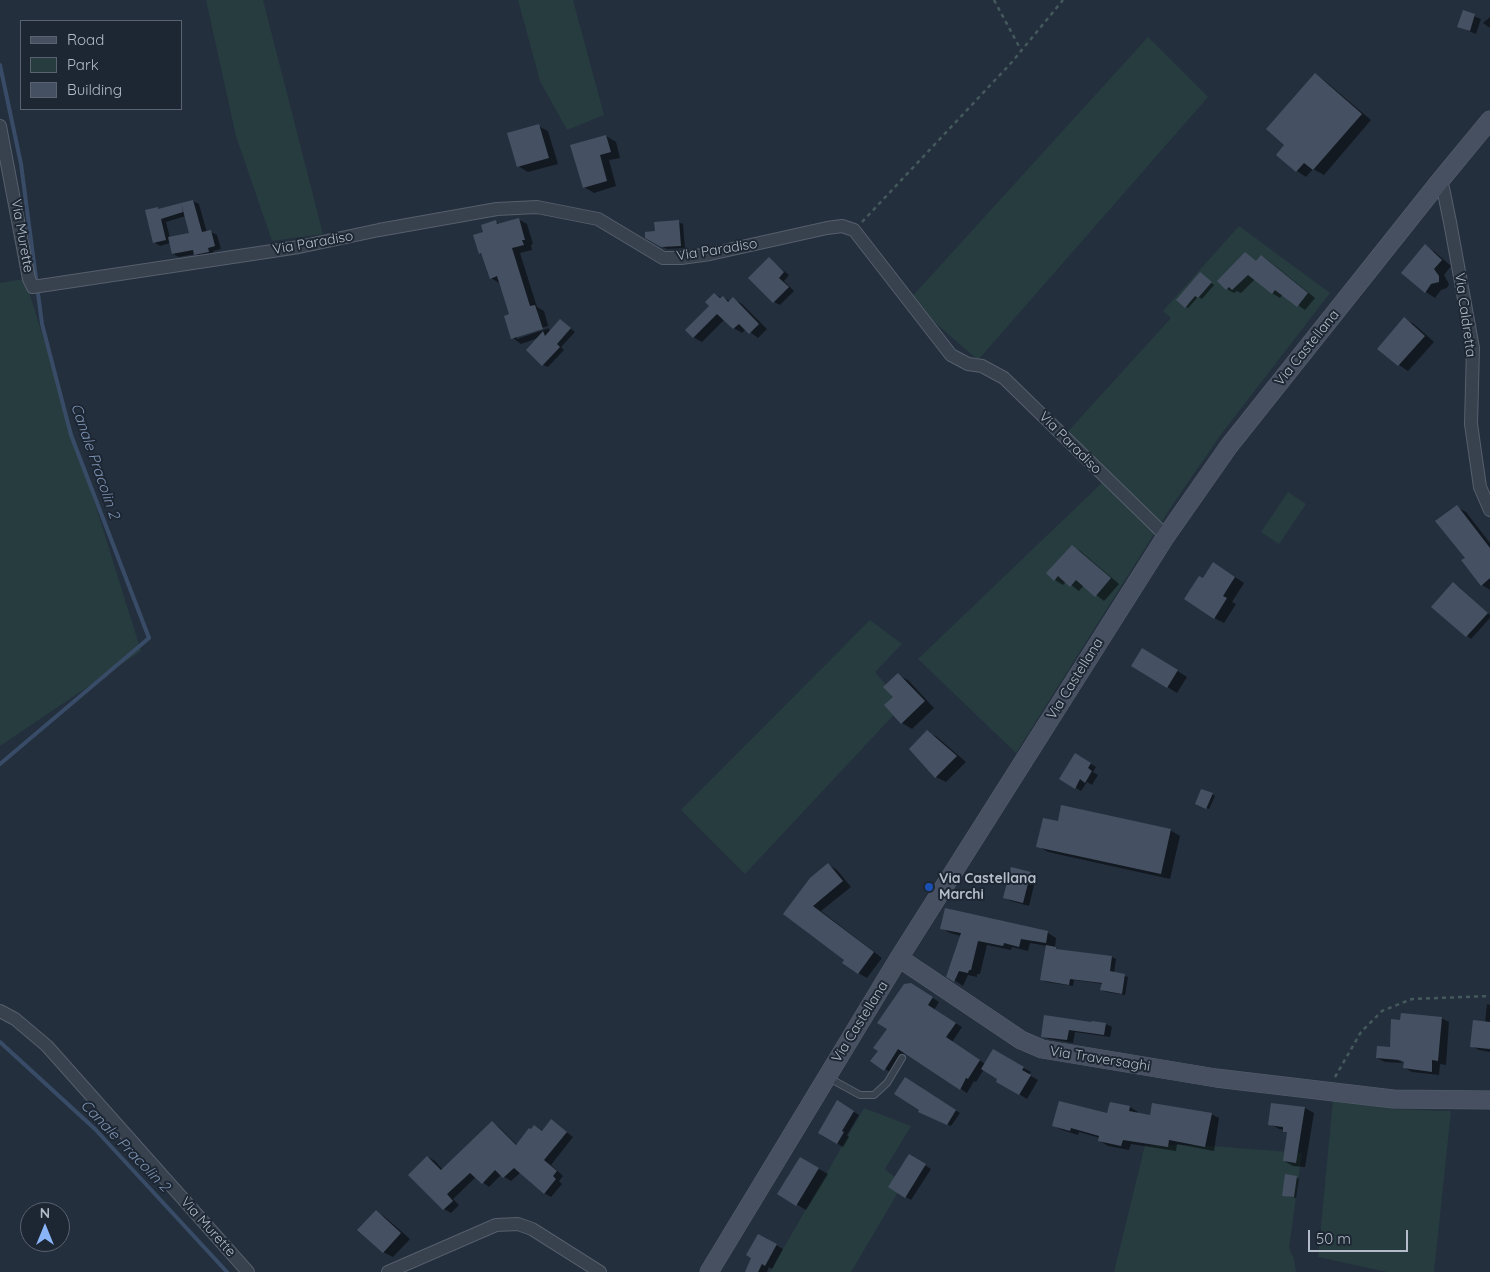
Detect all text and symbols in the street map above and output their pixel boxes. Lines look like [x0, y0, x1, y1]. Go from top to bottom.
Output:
legend [20, 20, 182, 110]
text: Road [67, 30, 104, 49]
text: Park [67, 55, 99, 74]
text: Building [67, 80, 122, 99]
street label: Via Murette [7, 198, 37, 274]
street label: Via Paradiso [271, 228, 355, 258]
street label: Via Paradiso [675, 235, 759, 265]
street label: Via Caldretta [1451, 272, 1479, 358]
street label: Via Castellana [1271, 307, 1343, 389]
water label: Canale Pracolin 2 [67, 401, 123, 521]
street label: Via Paradiso [1035, 408, 1105, 478]
street label: Via Castellana [1043, 635, 1107, 723]
place label: Via Castellana Marchi [939, 871, 1036, 904]
marker: Via Castellana Marchi [923, 881, 935, 893]
street label: Via Castellana [828, 978, 892, 1066]
street label: Via Traversaghi [1049, 1043, 1151, 1075]
water label: Canale Pracolin 2 [77, 1096, 173, 1196]
street label: Via Murette [177, 1194, 239, 1260]
north arrow [20, 1202, 70, 1252]
text: N [40, 1204, 50, 1222]
scale bar [1310, 1220, 1410, 1252]
text: 50 m [1316, 1229, 1351, 1248]

